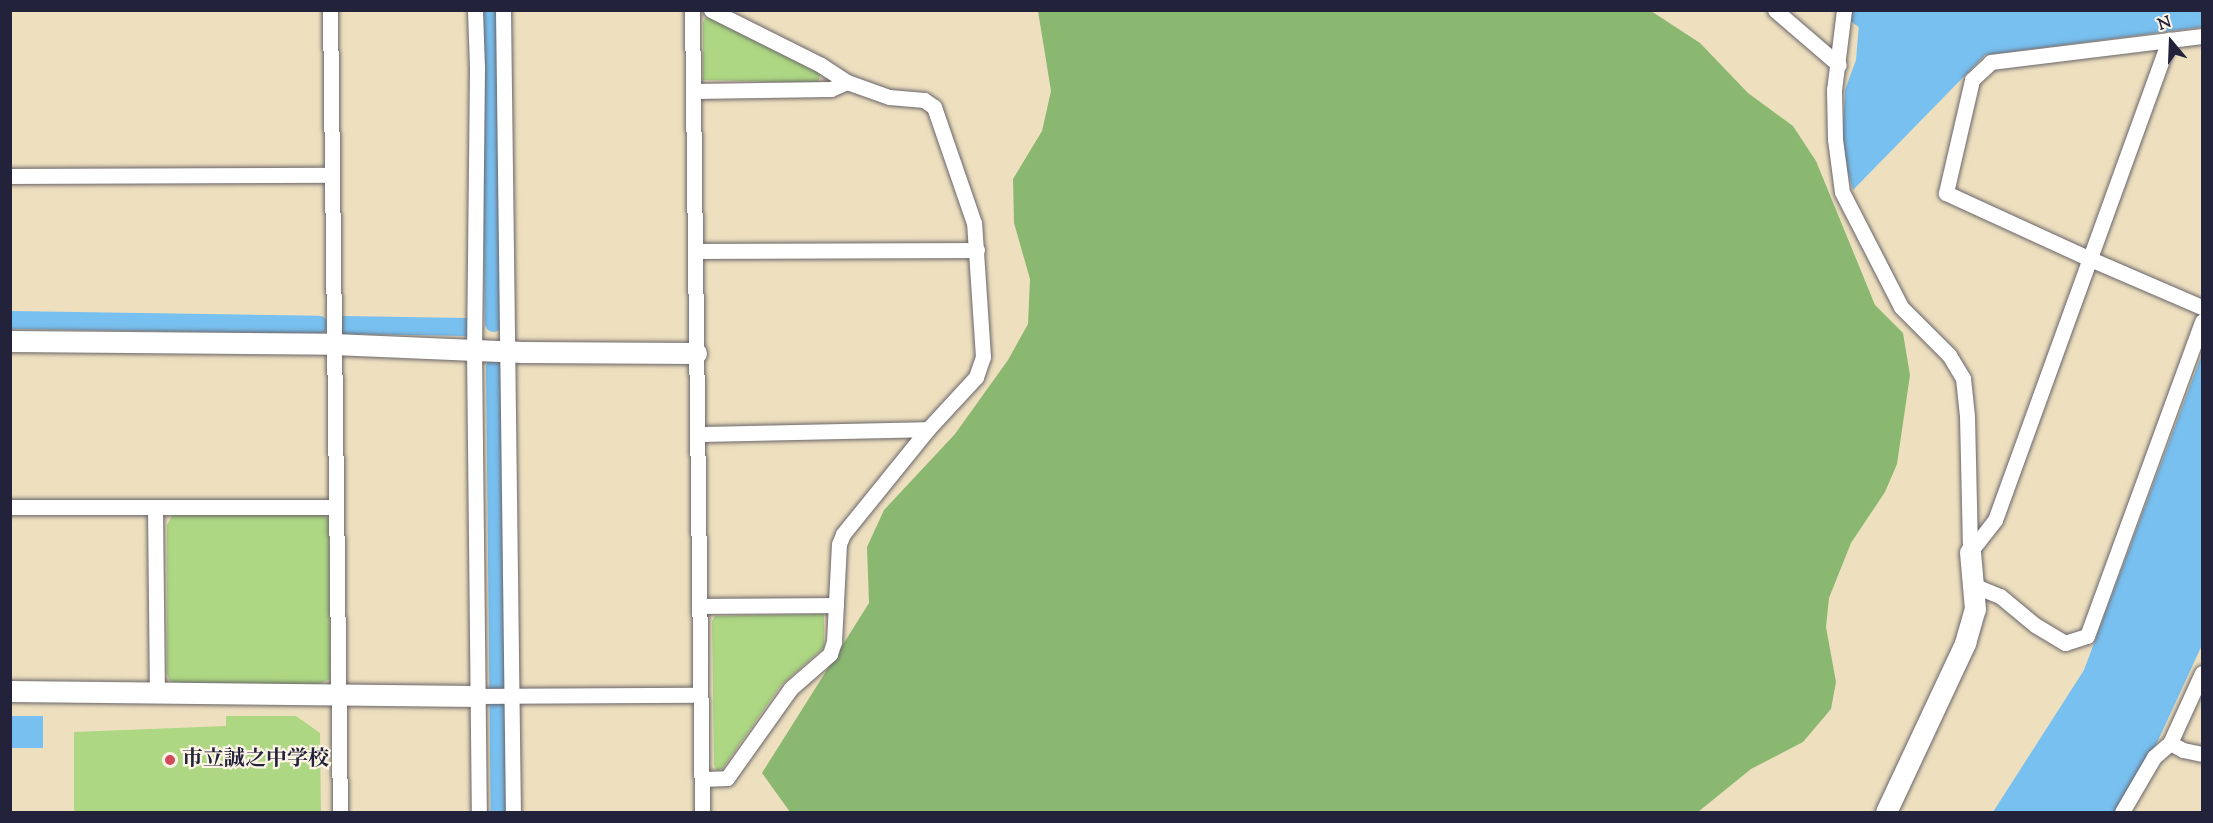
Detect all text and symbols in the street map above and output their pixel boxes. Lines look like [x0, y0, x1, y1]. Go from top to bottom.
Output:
north arrow [2141, 12, 2201, 72]
text: N [2155, 12, 2175, 37]
place label: 市立誠之中学校 [182, 747, 329, 773]
marker: 市立誠之中学校 [163, 753, 177, 767]

